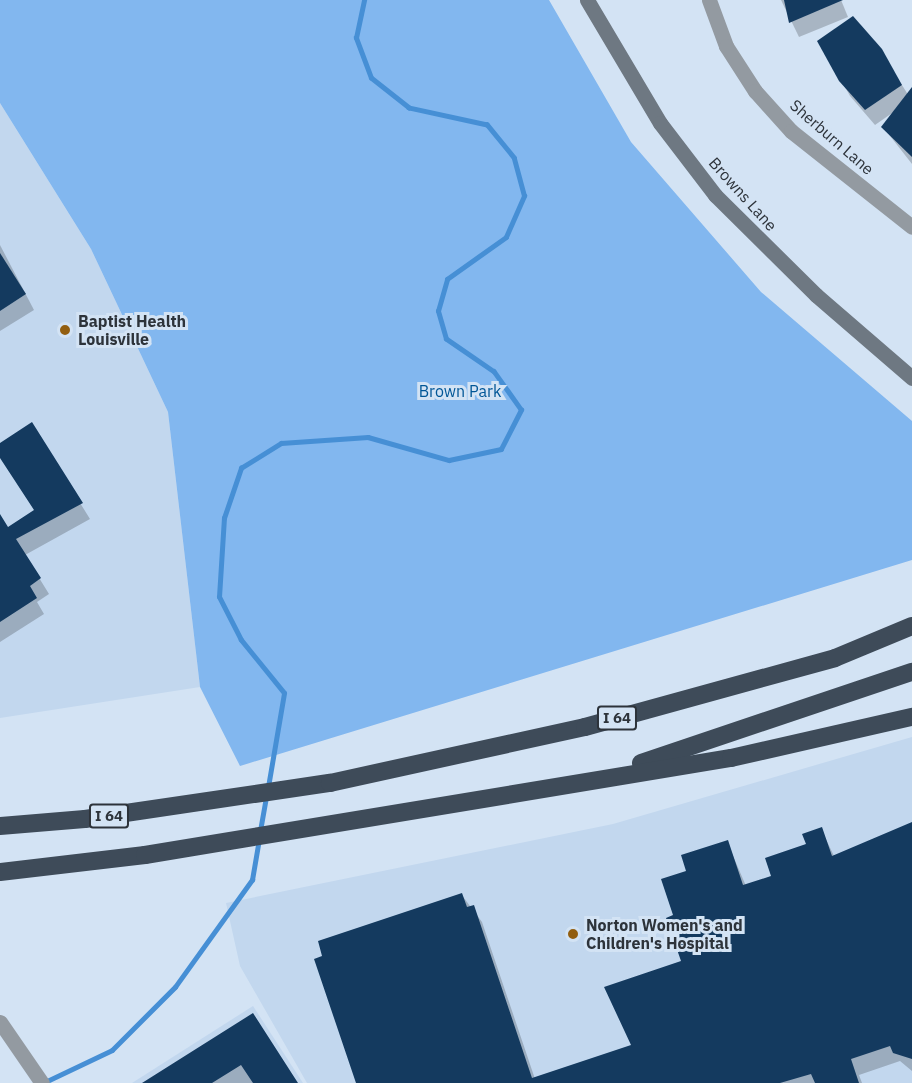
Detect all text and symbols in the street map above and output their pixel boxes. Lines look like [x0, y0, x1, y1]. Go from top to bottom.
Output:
street label: Sherburn Lane [786, 95, 878, 179]
street label: Browns Lane [705, 153, 781, 235]
place label: Baptist Health Louisville [78, 311, 186, 349]
marker: Baptist Health Louisville [56, 321, 74, 339]
park label: Brown Park [419, 381, 501, 401]
road number: I 64 [596, 706, 638, 730]
road number: I 64 [88, 804, 130, 828]
place label: Norton Women's and Children's Hospital [586, 915, 743, 953]
marker: Norton Women's and Children's Hospital [564, 925, 582, 943]

